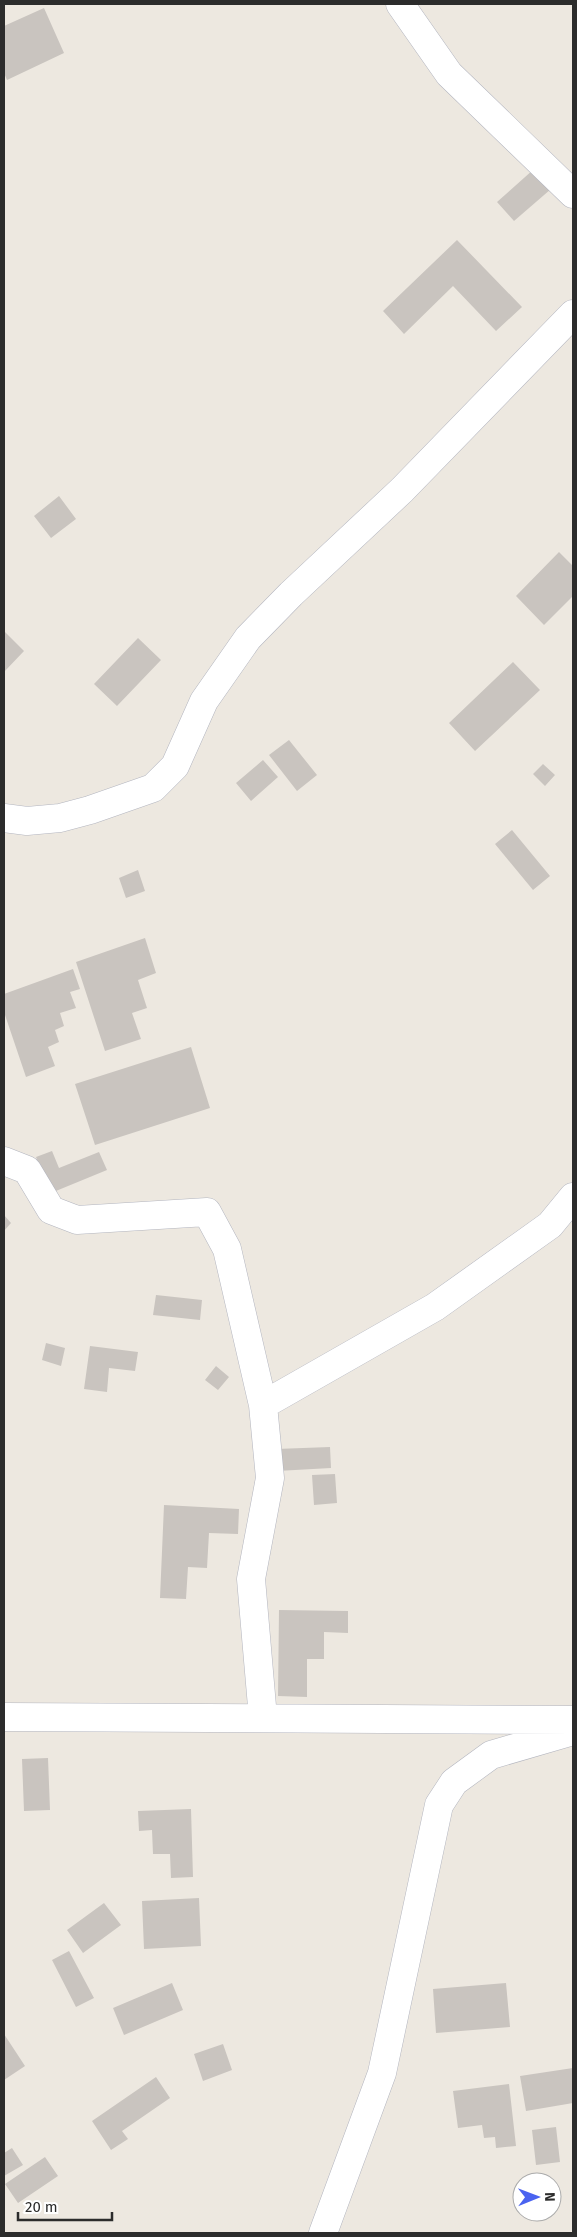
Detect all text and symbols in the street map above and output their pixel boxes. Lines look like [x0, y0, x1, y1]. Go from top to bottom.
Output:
north arrow [512, 2172, 562, 2222]
scale bar [18, 2190, 111, 2222]
text: N [541, 2192, 558, 2202]
text: 20 m [25, 2198, 58, 2216]

